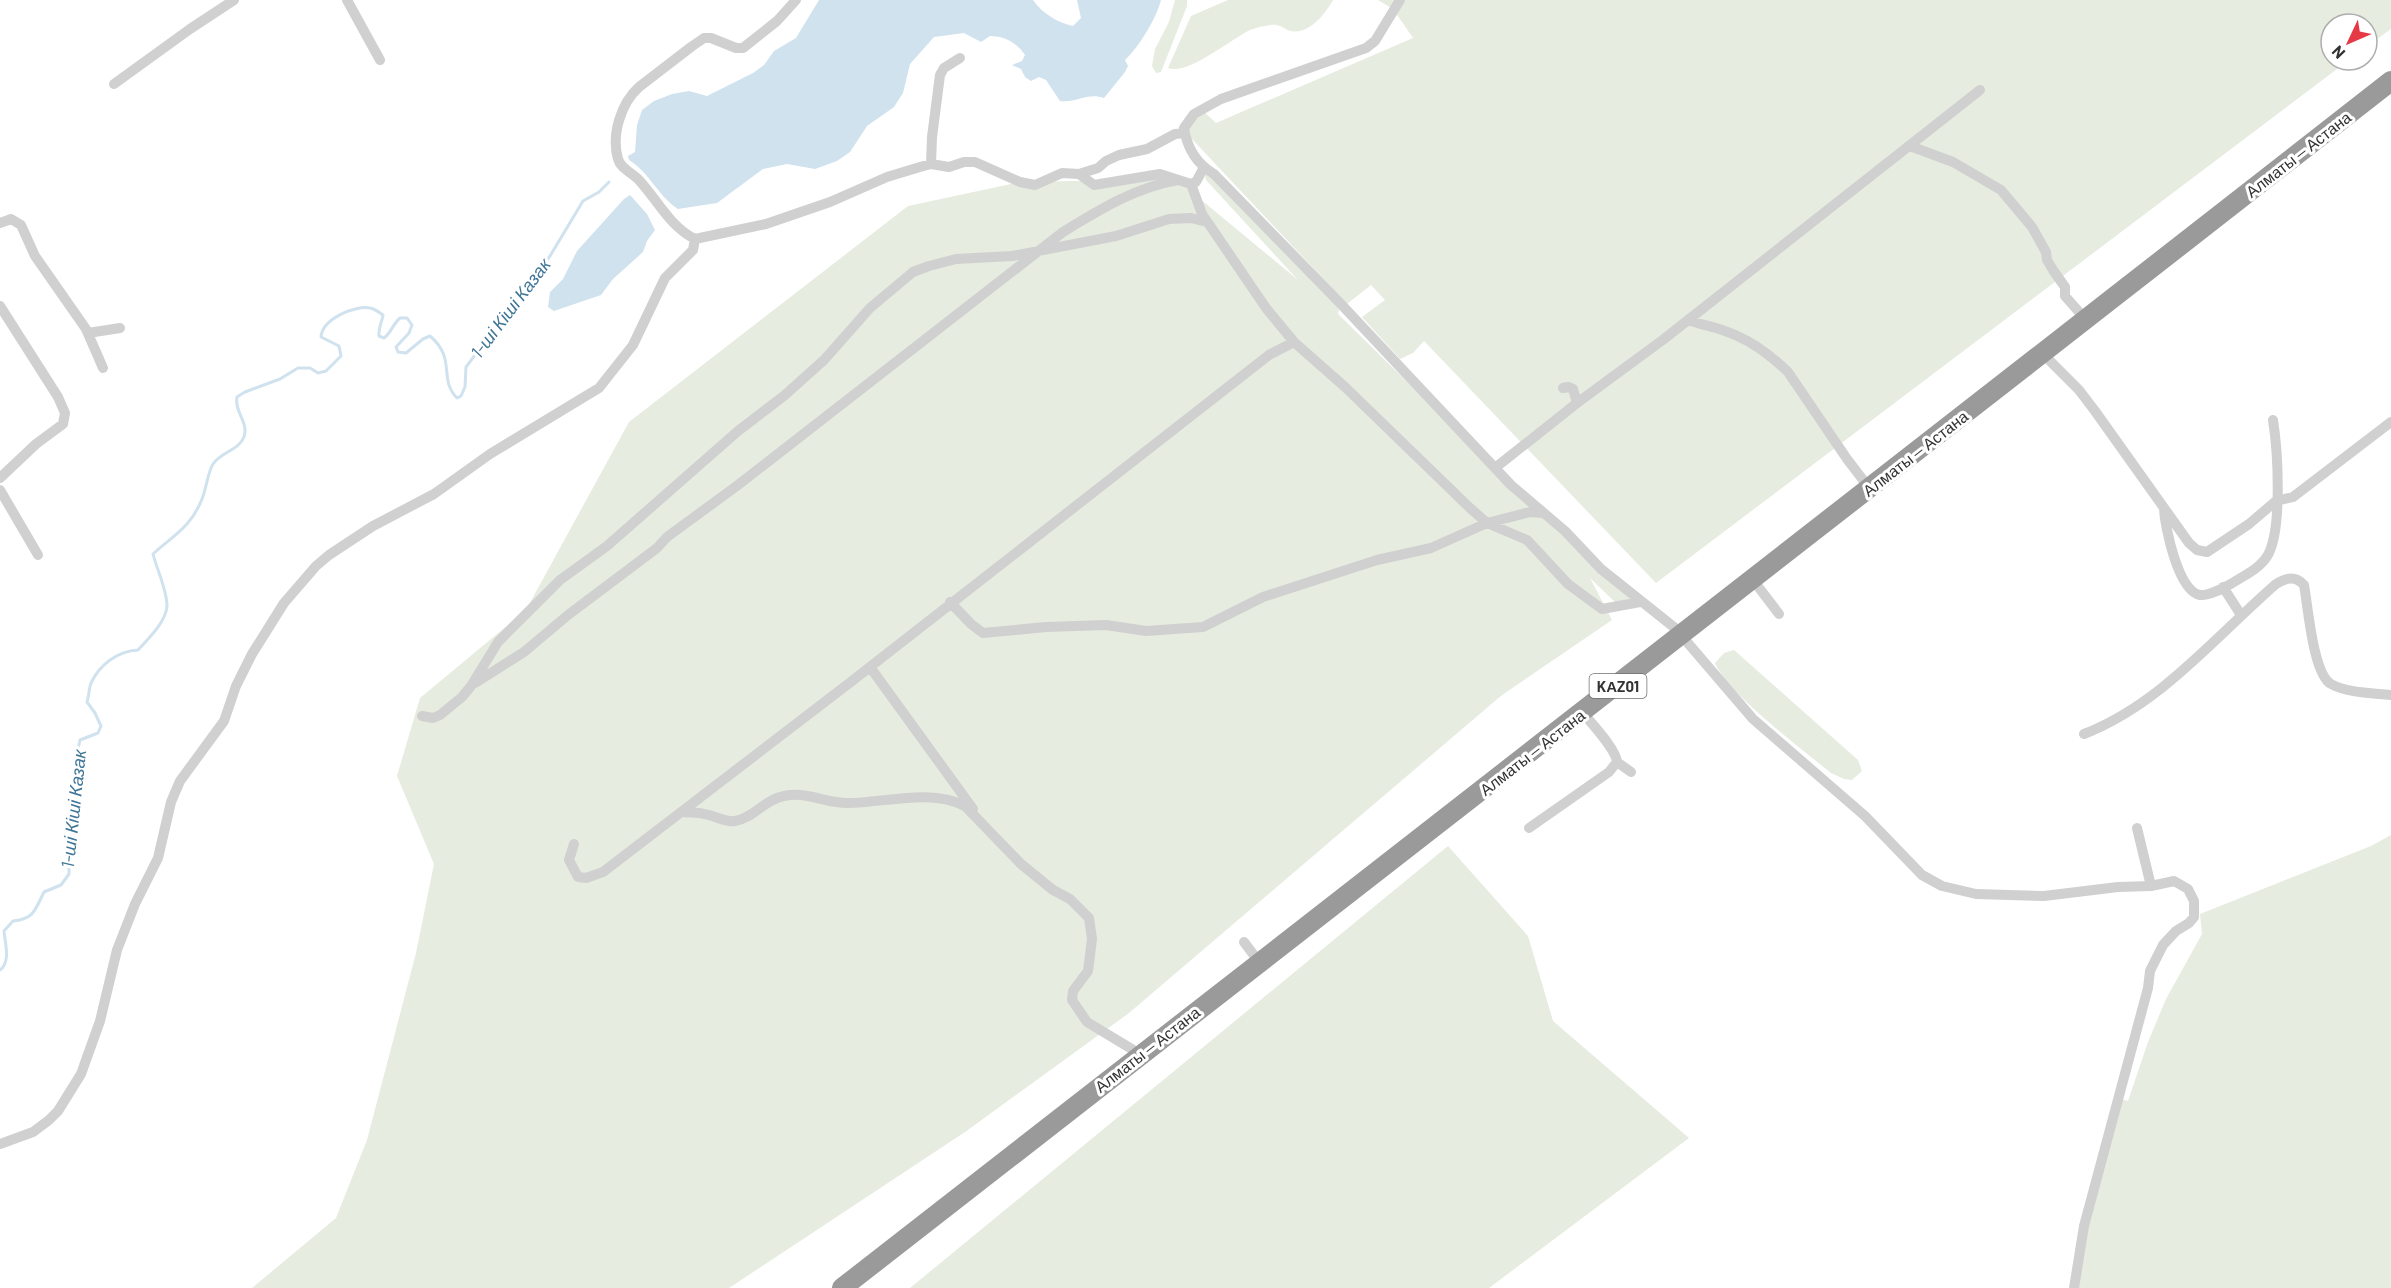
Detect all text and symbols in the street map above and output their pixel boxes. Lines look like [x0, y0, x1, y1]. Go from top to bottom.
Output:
north arrow [2319, 12, 2379, 72]
text: N [2327, 42, 2348, 63]
street label: Алматы — Астана [2242, 107, 2354, 201]
water label: 1-ші Кіші Казак [465, 253, 556, 362]
street label: Алматы — Астана [1859, 406, 1971, 500]
road number: KАZ01 [1590, 674, 1646, 698]
street label: Алматы — Астана [1476, 705, 1588, 799]
water label: 1-ші Кіші Казак [56, 747, 90, 870]
street label: Алматы — Астана [1091, 1002, 1203, 1096]

